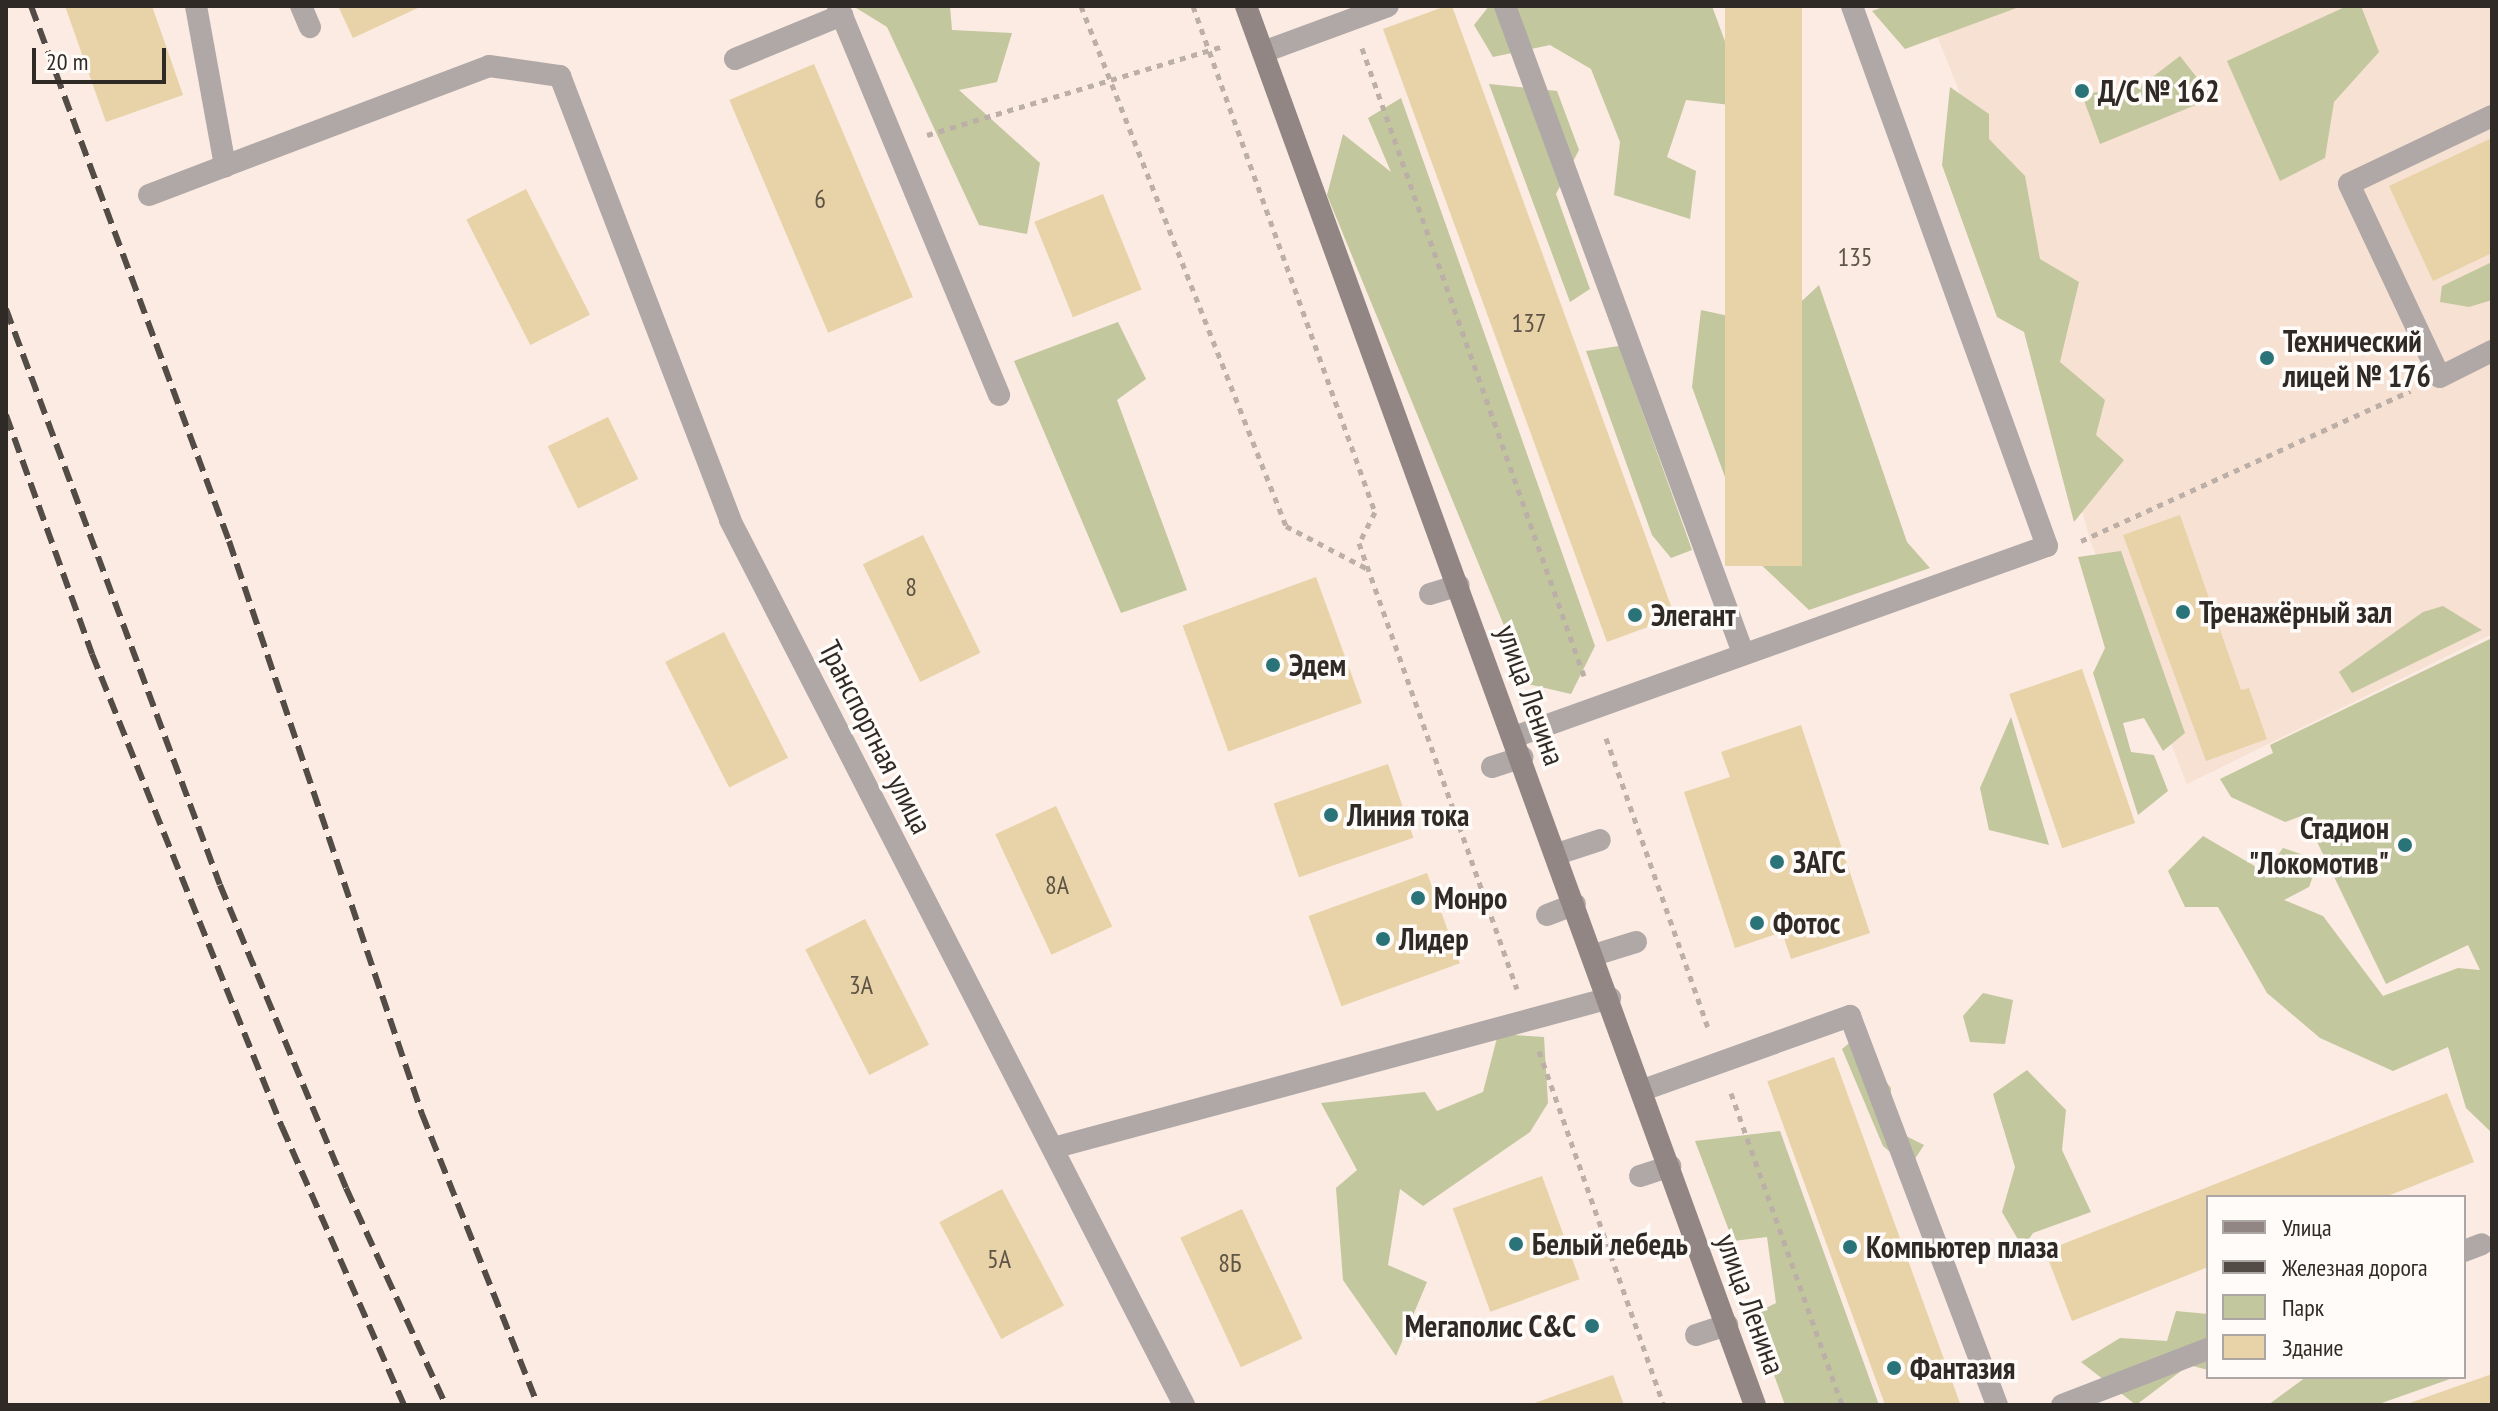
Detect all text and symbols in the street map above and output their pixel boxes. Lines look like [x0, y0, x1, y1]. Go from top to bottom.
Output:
scale bar [36, 32, 170, 82]
text: 20 m [46, 46, 88, 77]
place label: Д/С № 162 [2098, 73, 2220, 109]
marker: Д/С № 162 [2073, 82, 2091, 100]
house number: 6 [814, 183, 826, 215]
house number: 135 [1837, 241, 1873, 273]
house number: 137 [1511, 307, 1547, 339]
place label: Технический лицей № 176 [2283, 323, 2431, 394]
marker: Технический лицей № 176 [2258, 349, 2276, 367]
house number: 8 [905, 571, 917, 603]
place label: Тренажёрный зал [2199, 594, 2392, 630]
place label: Элегант [1651, 597, 1736, 633]
marker: Тренажёрный зал [2174, 603, 2192, 621]
marker: Элегант [1626, 606, 1644, 624]
street label: улица Ленина [1489, 620, 1573, 770]
street label: Транспортная улица [812, 634, 940, 840]
place label: Эдем [1289, 647, 1346, 683]
marker: Эдем [1264, 656, 1282, 674]
place label: Линия тока [1347, 797, 1470, 833]
marker: Линия тока [1322, 806, 1340, 824]
place label: Стадион "Локомотив" [2249, 810, 2389, 880]
marker: Стадион "Локомотив" [2396, 836, 2414, 854]
place label: ЗАГС [1793, 844, 1846, 880]
marker: ЗАГС [1768, 853, 1786, 871]
house number: 8А [1045, 869, 1069, 901]
place label: Монро [1434, 880, 1507, 916]
marker: Монро [1409, 889, 1427, 907]
place label: Фотос [1773, 905, 1840, 941]
marker: Фотос [1748, 914, 1766, 932]
place label: Лидер [1399, 921, 1469, 957]
marker: Лидер [1374, 930, 1392, 948]
house number: 3А [849, 969, 873, 1001]
legend [2206, 1195, 2466, 1379]
text: Улица [2282, 1212, 2332, 1243]
place label: Белый лебедь [1532, 1226, 1688, 1262]
street label: улица Ленина [1709, 1229, 1793, 1379]
place label: Компьютер плаза [1866, 1229, 2059, 1265]
marker: Белый лебедь [1507, 1235, 1525, 1253]
marker: Компьютер плаза [1841, 1238, 1859, 1256]
house number: 5А [987, 1243, 1011, 1275]
house number: 8Б [1218, 1247, 1242, 1279]
text: Железная дорога [2282, 1252, 2428, 1283]
text: Парк [2282, 1292, 2324, 1323]
place label: Мегаполис C&С [1404, 1308, 1576, 1344]
marker: Мегаполис C&С [1583, 1317, 1601, 1335]
text: Здание [2282, 1332, 2343, 1363]
place label: Фантазия [1910, 1350, 2015, 1386]
marker: Фантазия [1885, 1359, 1903, 1377]

